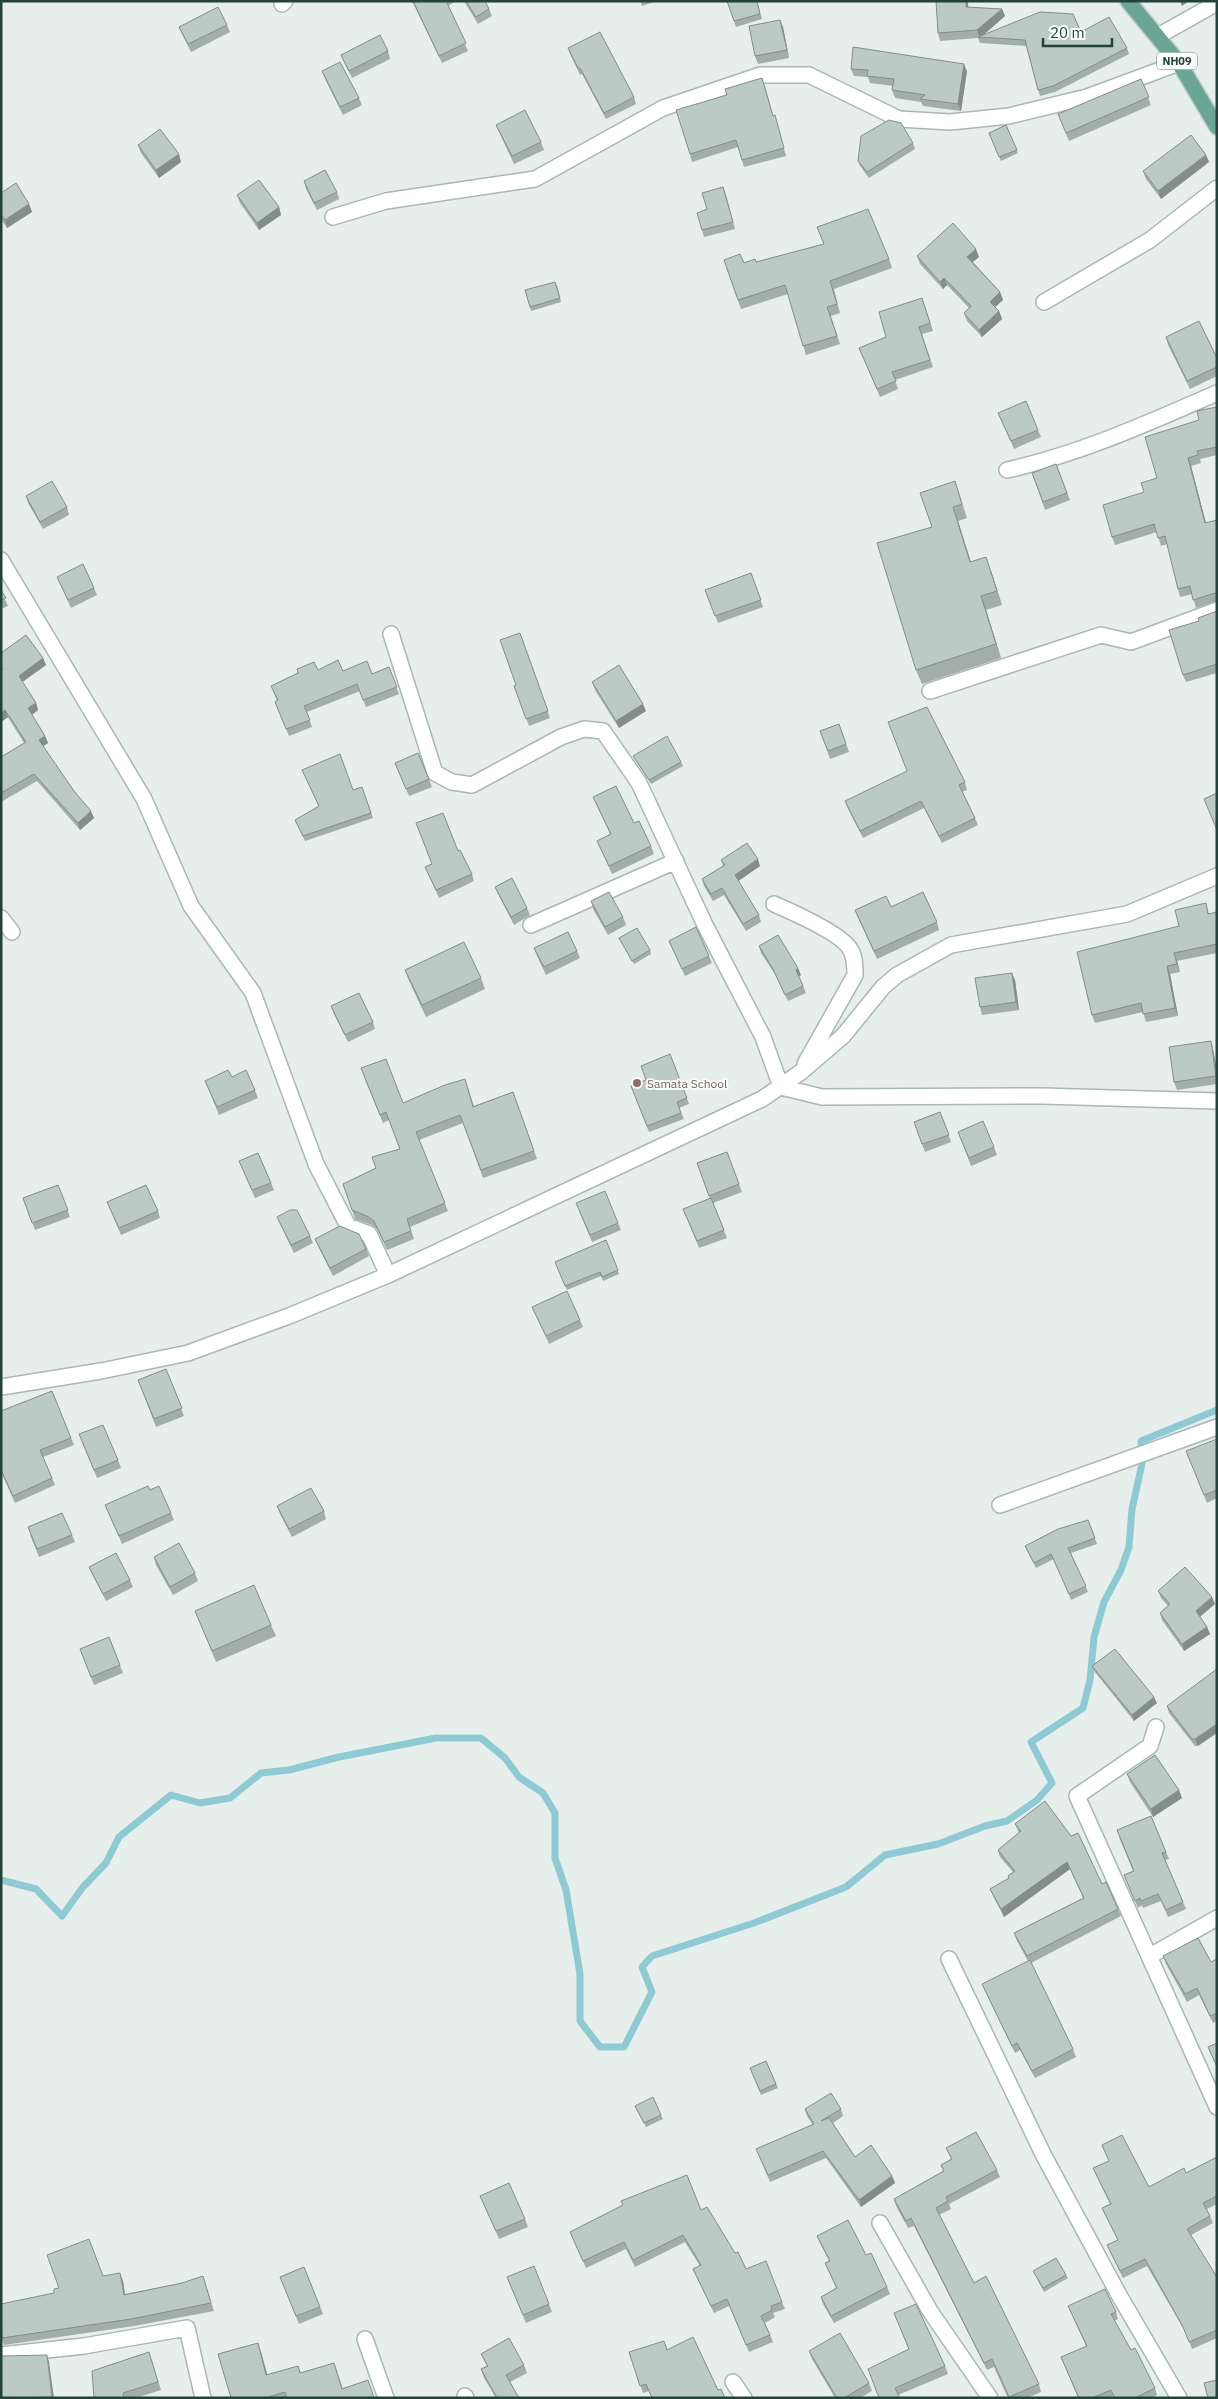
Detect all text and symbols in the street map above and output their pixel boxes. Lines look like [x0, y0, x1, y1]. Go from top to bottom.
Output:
scale bar [1043, 15, 1112, 47]
text: 20 m [1050, 23, 1085, 42]
road number: NH09 [1157, 52, 1197, 70]
place label: Samata School [647, 1076, 727, 1091]
marker: Samata School [631, 1077, 643, 1089]

